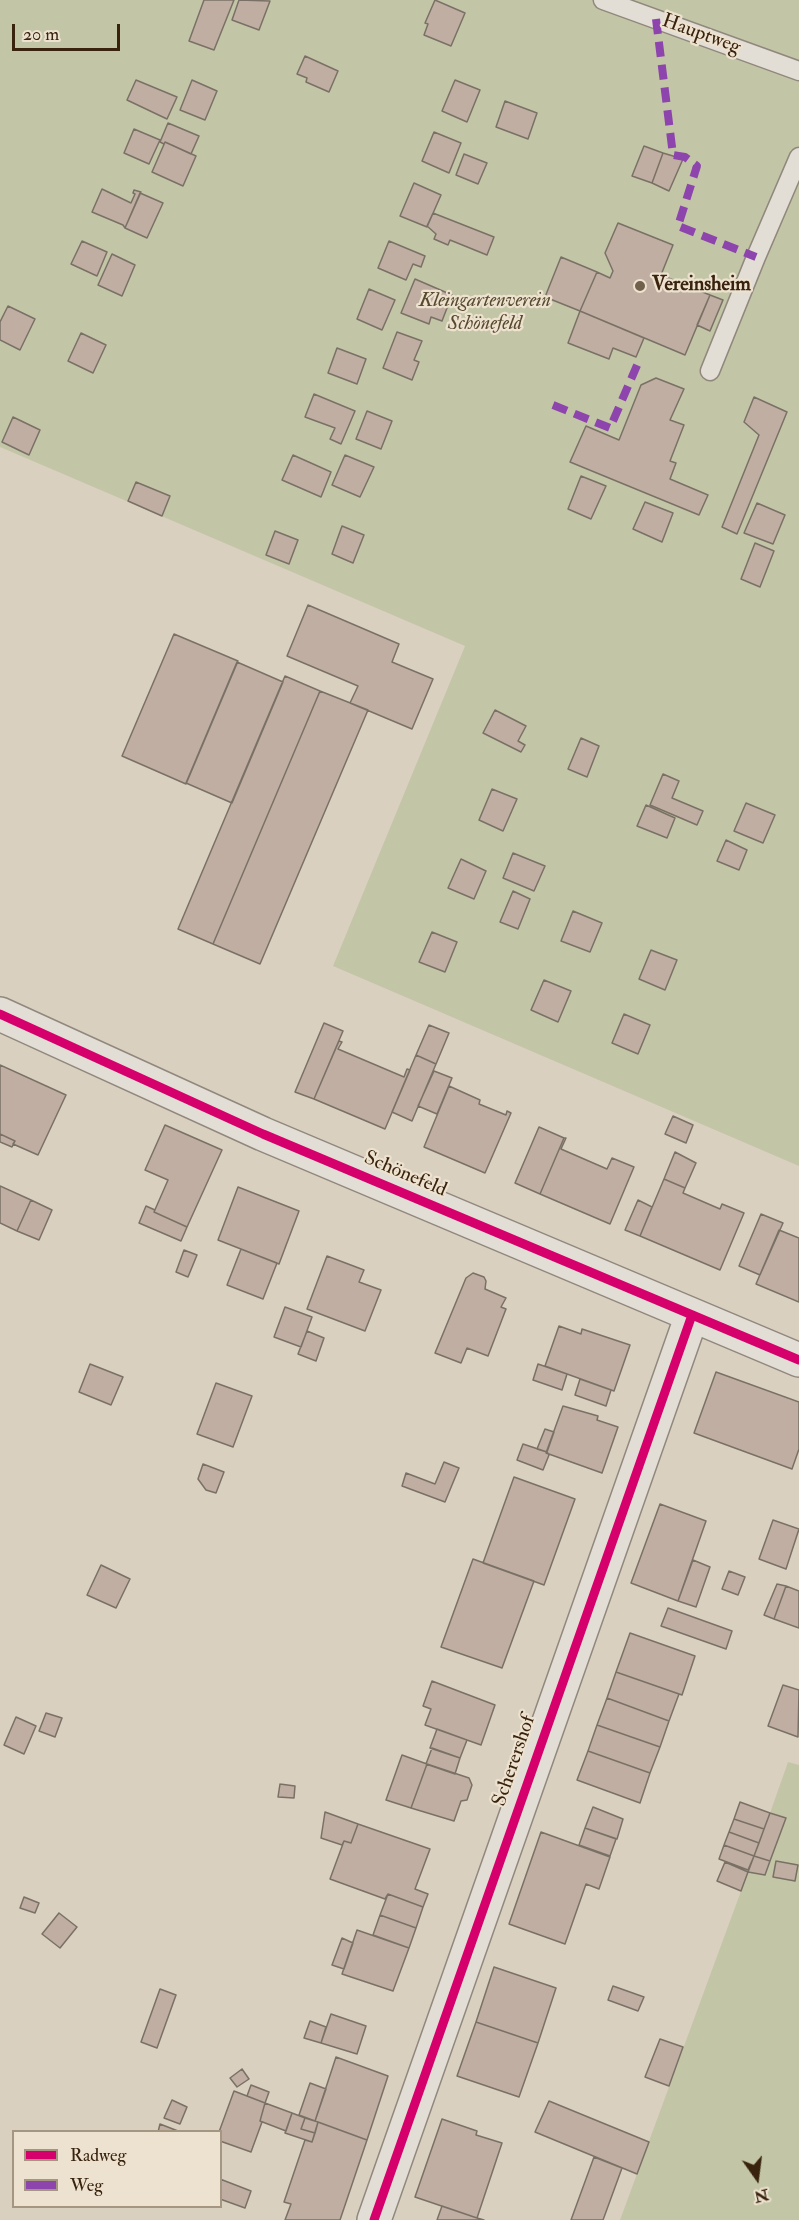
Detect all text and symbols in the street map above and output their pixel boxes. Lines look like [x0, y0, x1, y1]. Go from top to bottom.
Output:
street label: Hauptweg [658, 10, 744, 60]
scale bar [15, 12, 123, 50]
text: 20 m [23, 23, 59, 46]
place label: Vereinsheim [652, 274, 751, 298]
marker: Vereinsheim [633, 279, 647, 293]
park label: Kleingartenverein Schönefeld [419, 290, 551, 337]
street label: Schönefeld [360, 1147, 450, 1203]
street label: Scherershof [488, 1712, 542, 1810]
legend [12, 2130, 222, 2208]
text: Radweg [70, 2144, 126, 2167]
north arrow [727, 2148, 787, 2208]
text: Weg [70, 2174, 103, 2197]
text: N [752, 2184, 771, 2207]

